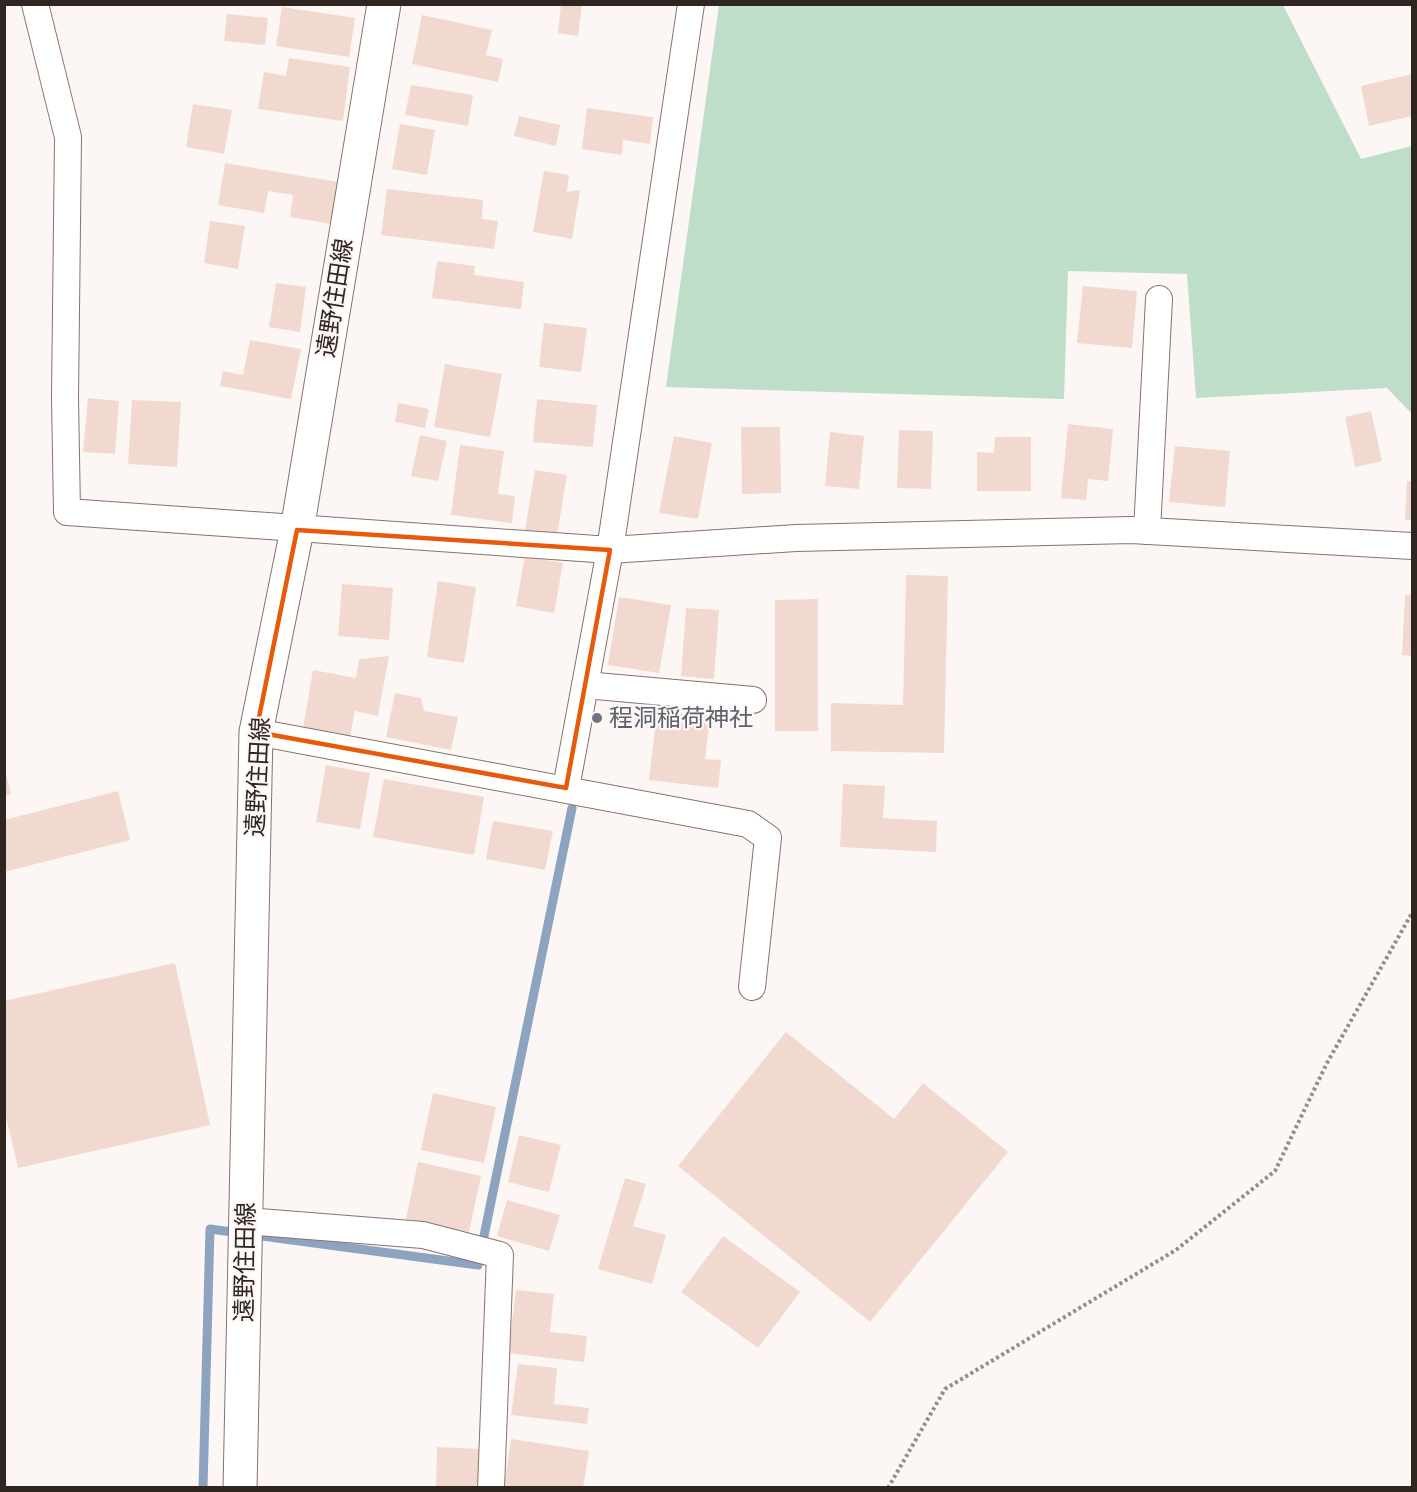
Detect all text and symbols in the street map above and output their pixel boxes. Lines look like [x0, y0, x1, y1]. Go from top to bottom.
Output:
street label: 遠野住田線 [313, 237, 357, 359]
place label: 程洞稲荷神社 [609, 705, 753, 731]
marker: 程洞稲荷神社 [590, 711, 604, 725]
street label: 遠野住田線 [242, 716, 274, 838]
street label: 遠野住田線 [231, 1202, 259, 1322]

